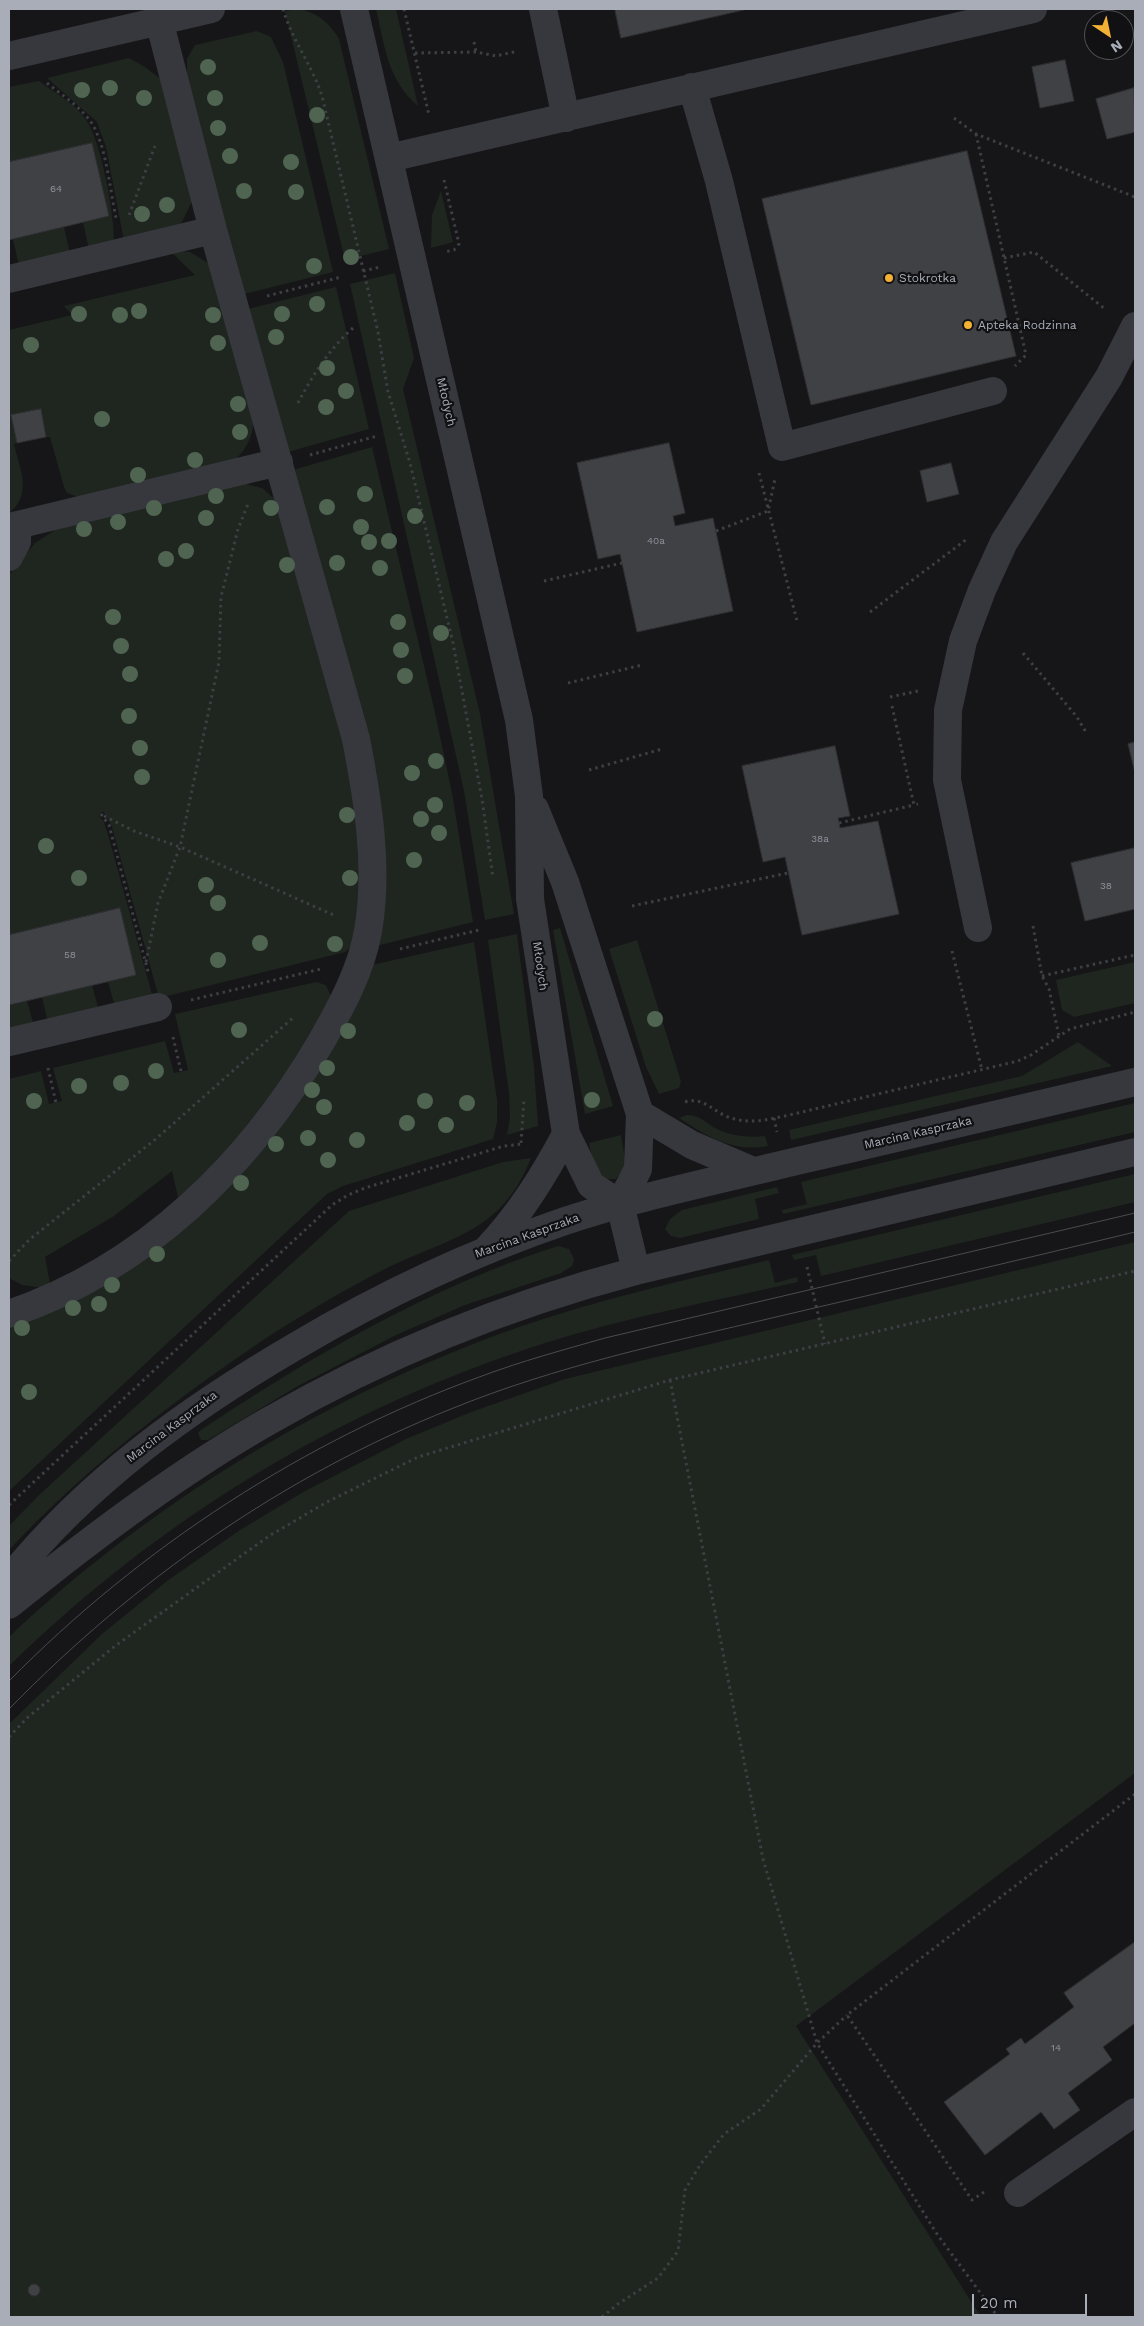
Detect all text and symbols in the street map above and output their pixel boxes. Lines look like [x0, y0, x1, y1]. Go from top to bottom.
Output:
north arrow [1084, 10, 1134, 60]
text: N [1108, 37, 1126, 56]
house number: 64 [50, 183, 62, 195]
place label: Stokrotka [899, 271, 956, 285]
marker: Stokrotka [883, 272, 895, 284]
place label: Apteka Rodzinna [978, 318, 1077, 332]
marker: Apteka Rodzinna [962, 319, 974, 331]
street label: Młodych [433, 376, 459, 428]
house number: 40a [647, 535, 665, 547]
house number: 38a [811, 833, 829, 845]
house number: 38 [1100, 880, 1112, 892]
street label: Młodych [529, 940, 551, 992]
house number: 58 [64, 949, 76, 961]
street label: Marcina Kasprzaka [863, 1114, 973, 1152]
street label: Marcina Kasprzaka [473, 1210, 581, 1262]
street label: Marcina Kasprzaka [124, 1388, 220, 1466]
house number: 14 [1051, 2042, 1061, 2054]
scale bar [974, 2284, 1089, 2316]
text: 20 m [980, 2294, 1018, 2312]

